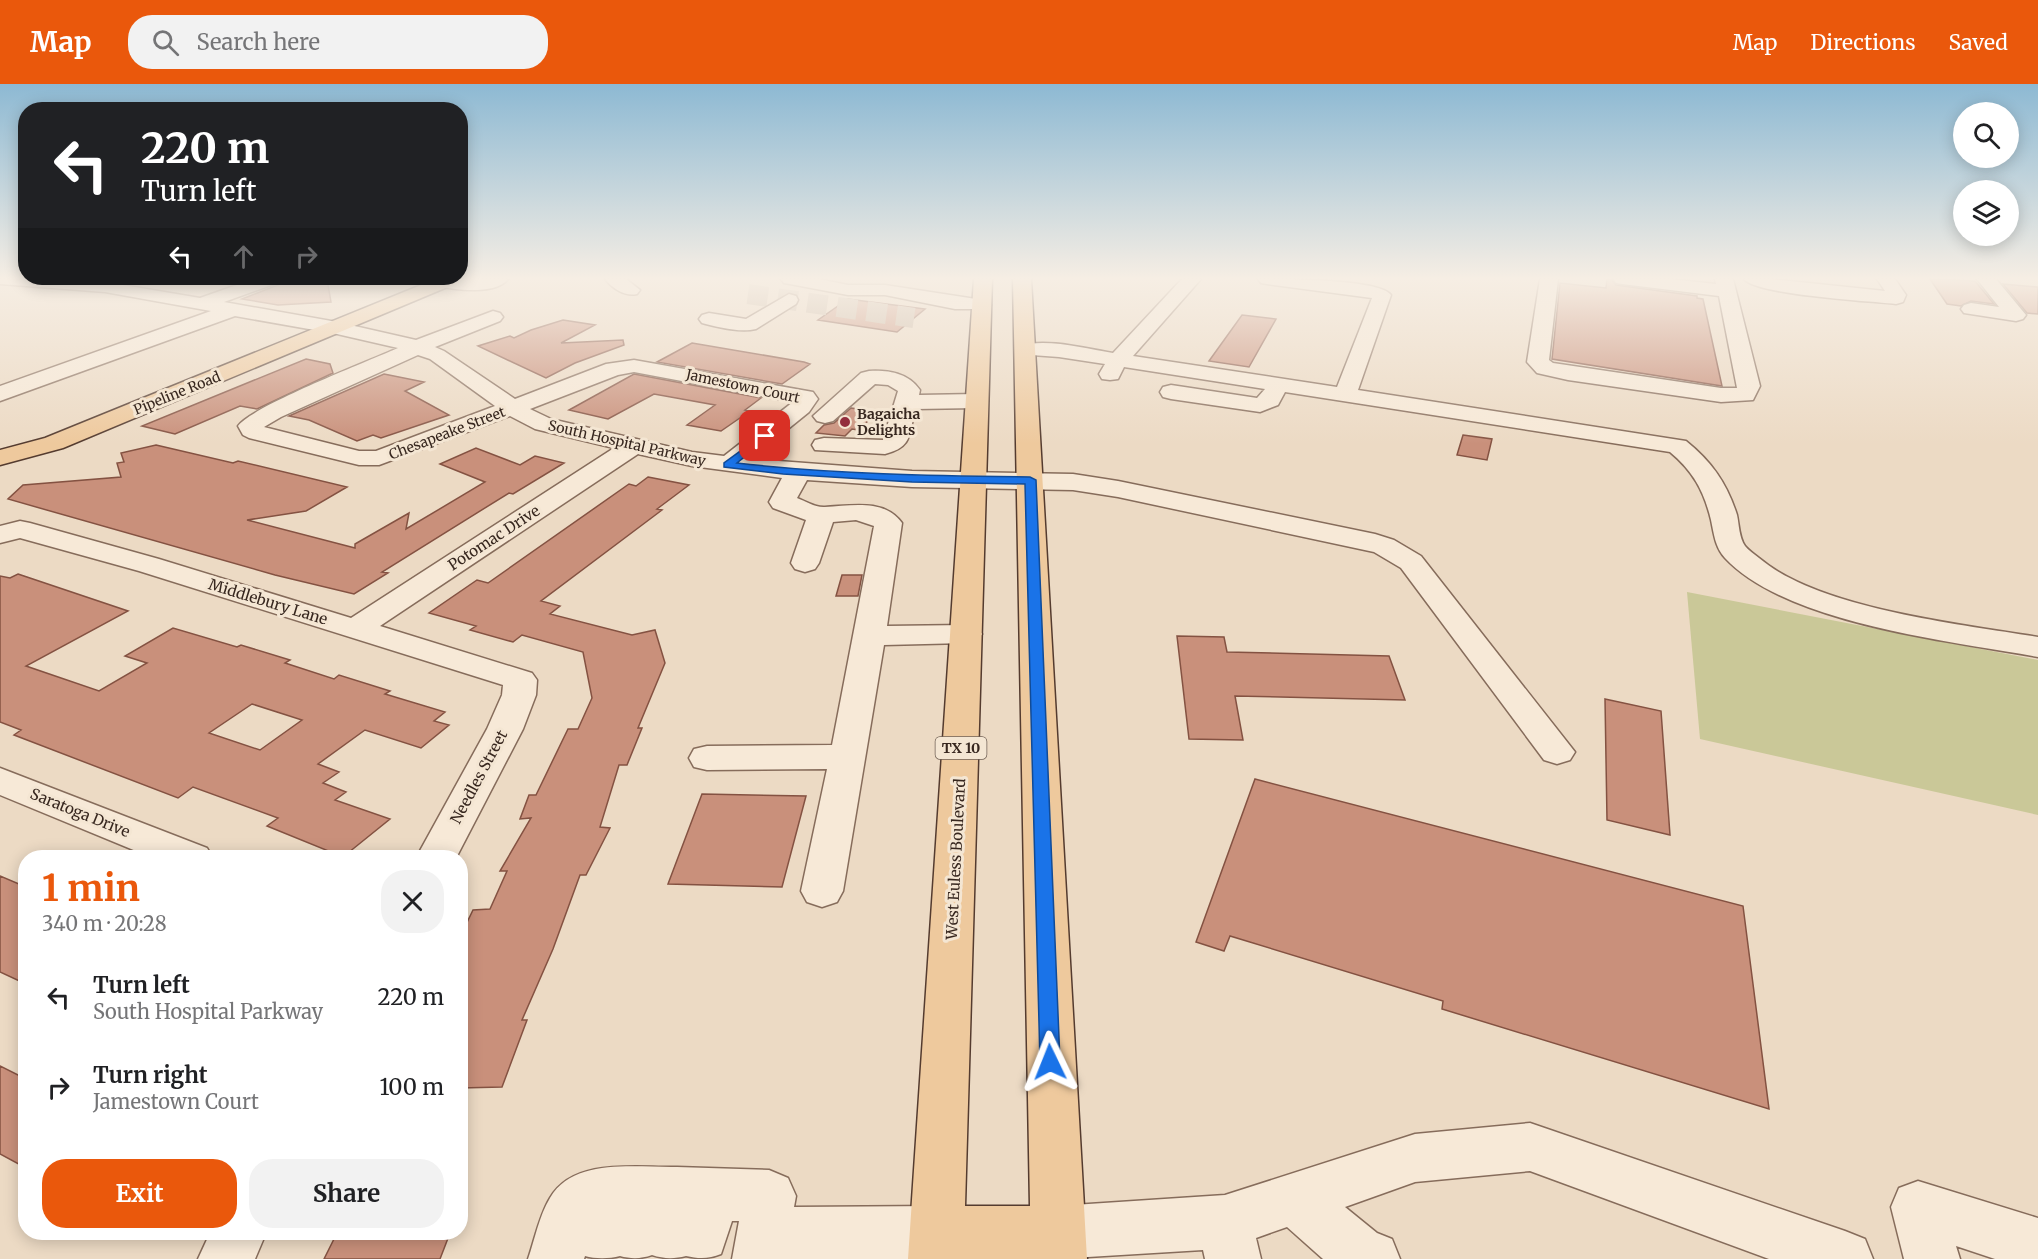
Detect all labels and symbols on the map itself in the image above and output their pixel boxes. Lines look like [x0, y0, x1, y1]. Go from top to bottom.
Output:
street label: Jamestown Court [683, 365, 802, 407]
street label: Pipeline Road [131, 367, 224, 419]
street label: Chesapeake Street [386, 402, 508, 463]
place label: Bagaicha Delights [857, 405, 920, 439]
pin [739, 410, 790, 461]
marker: Bagaicha Delights [838, 415, 852, 429]
street label: South Hospital Parkway [546, 416, 708, 470]
street label: Potomac Drive [444, 501, 543, 574]
street label: Middlebury Lane [206, 574, 330, 629]
street label: Needles Street [446, 727, 511, 827]
road number: TX 10 [936, 737, 986, 759]
street label: West Euless Boulevard [942, 778, 969, 941]
street label: Saratoga Drive [28, 784, 133, 841]
position arrow [1018, 1030, 1082, 1094]

